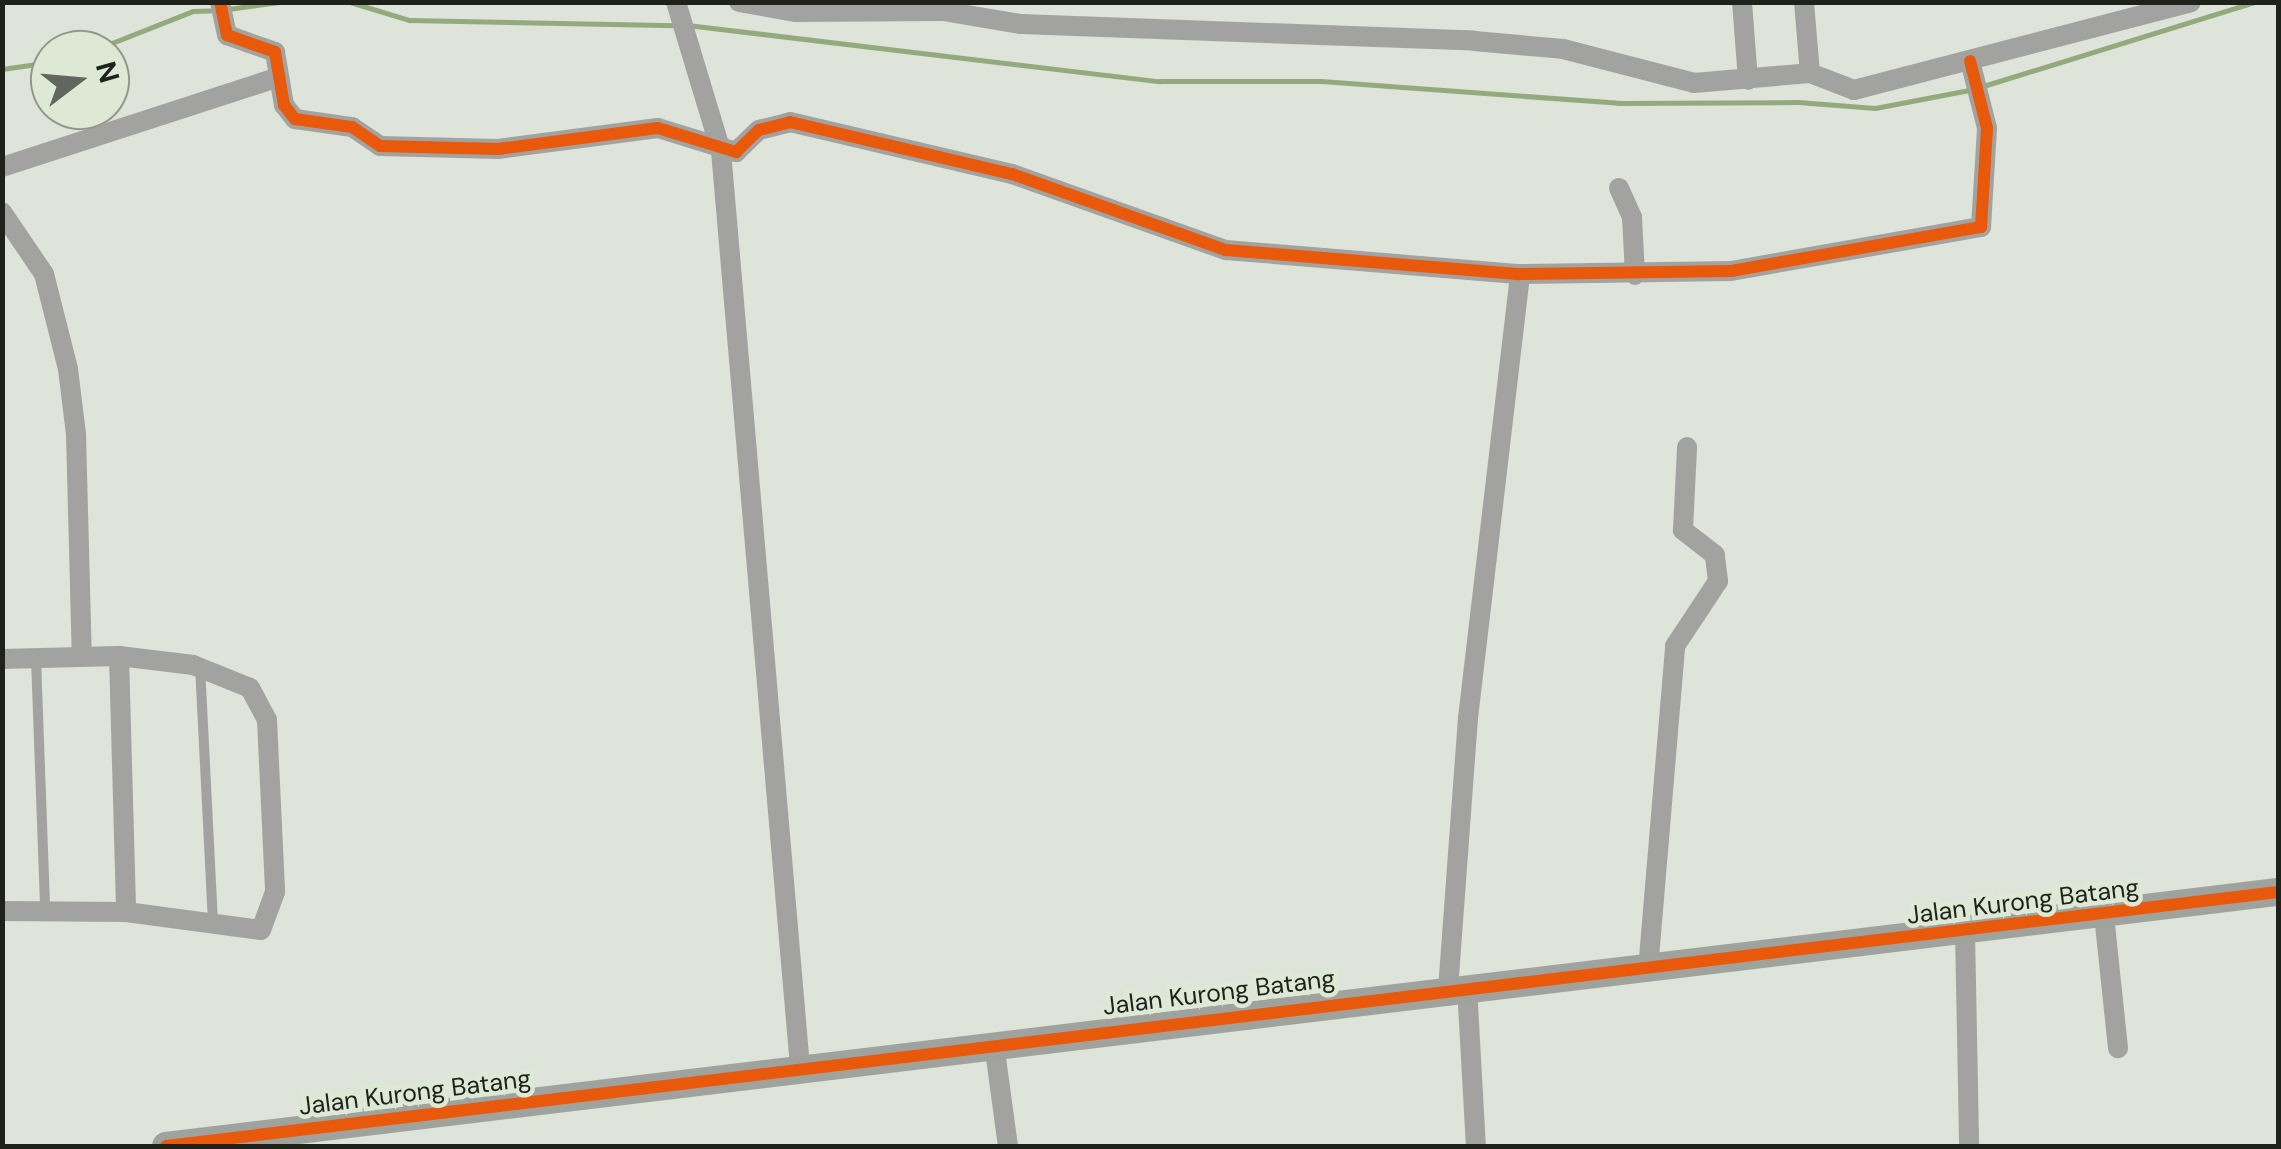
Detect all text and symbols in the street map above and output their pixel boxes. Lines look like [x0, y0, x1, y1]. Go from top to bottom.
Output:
north arrow [30, 30, 130, 130]
text: N [87, 57, 128, 87]
street label: Jalan Kurong Batang [1905, 873, 2141, 931]
street label: Jalan Kurong Batang [1101, 964, 1337, 1022]
street label: Jalan Kurong Batang [297, 1064, 533, 1122]

